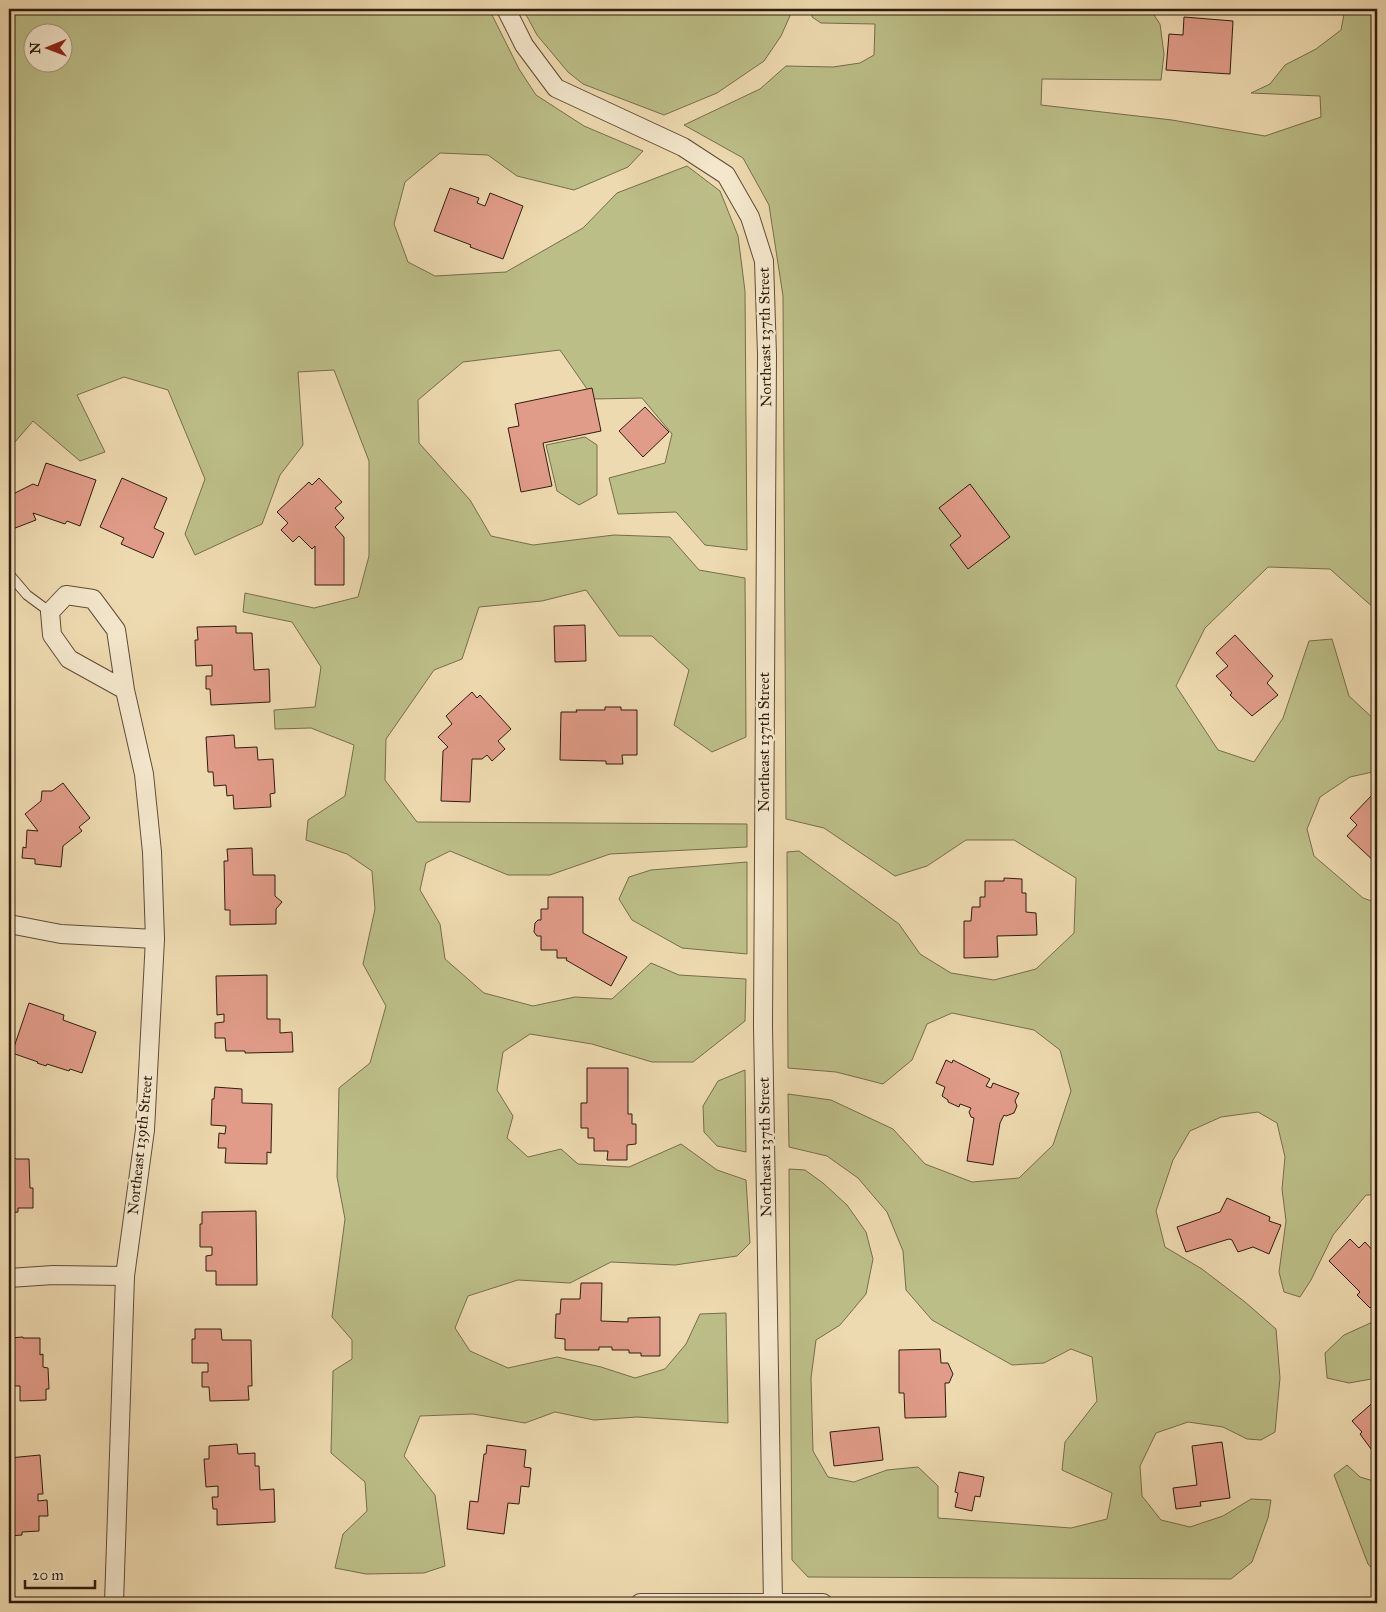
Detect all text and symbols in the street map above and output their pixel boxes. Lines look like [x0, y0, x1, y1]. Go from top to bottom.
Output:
north arrow [22, 22, 72, 72]
text: N [27, 42, 44, 54]
street label: Northeast 137th Street [755, 266, 775, 407]
street label: Northeast 137th Street [755, 671, 773, 812]
street label: Northeast 139th Street [124, 1074, 156, 1216]
street label: Northeast 137th Street [755, 1076, 775, 1217]
scale bar [25, 1557, 95, 1589]
text: 20 m [32, 1566, 64, 1584]

